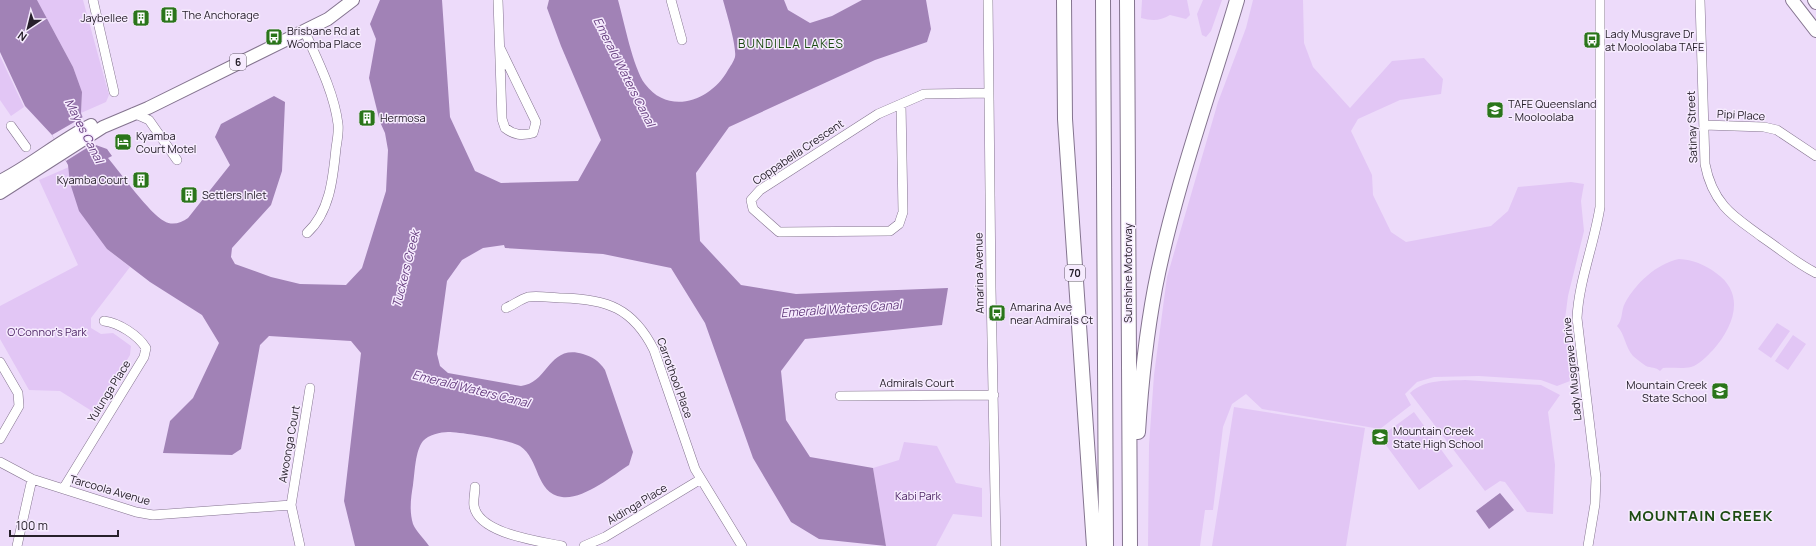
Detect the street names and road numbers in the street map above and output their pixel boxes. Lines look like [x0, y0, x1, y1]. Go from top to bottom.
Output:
road number: 6 [230, 54, 246, 70]
street label: Satinay Street [1683, 91, 1700, 164]
street label: Pipi Place [1717, 106, 1766, 123]
street label: Coppabella Crescent [749, 115, 846, 188]
street label: Sunshine Motorway [1120, 223, 1135, 323]
street label: Amarina Avenue [970, 232, 987, 314]
road number: 70 [1065, 265, 1085, 281]
street label: Lady Musgrave Drive [1559, 316, 1584, 421]
street label: Carrothool Place [654, 335, 697, 421]
street label: Yulunga Place [84, 356, 134, 425]
street label: Admirals Court [879, 375, 955, 390]
street label: Awoonga Court [274, 404, 303, 484]
street label: Tarcoola Avenue [68, 471, 153, 508]
street label: Aldinga Place [604, 479, 670, 527]

